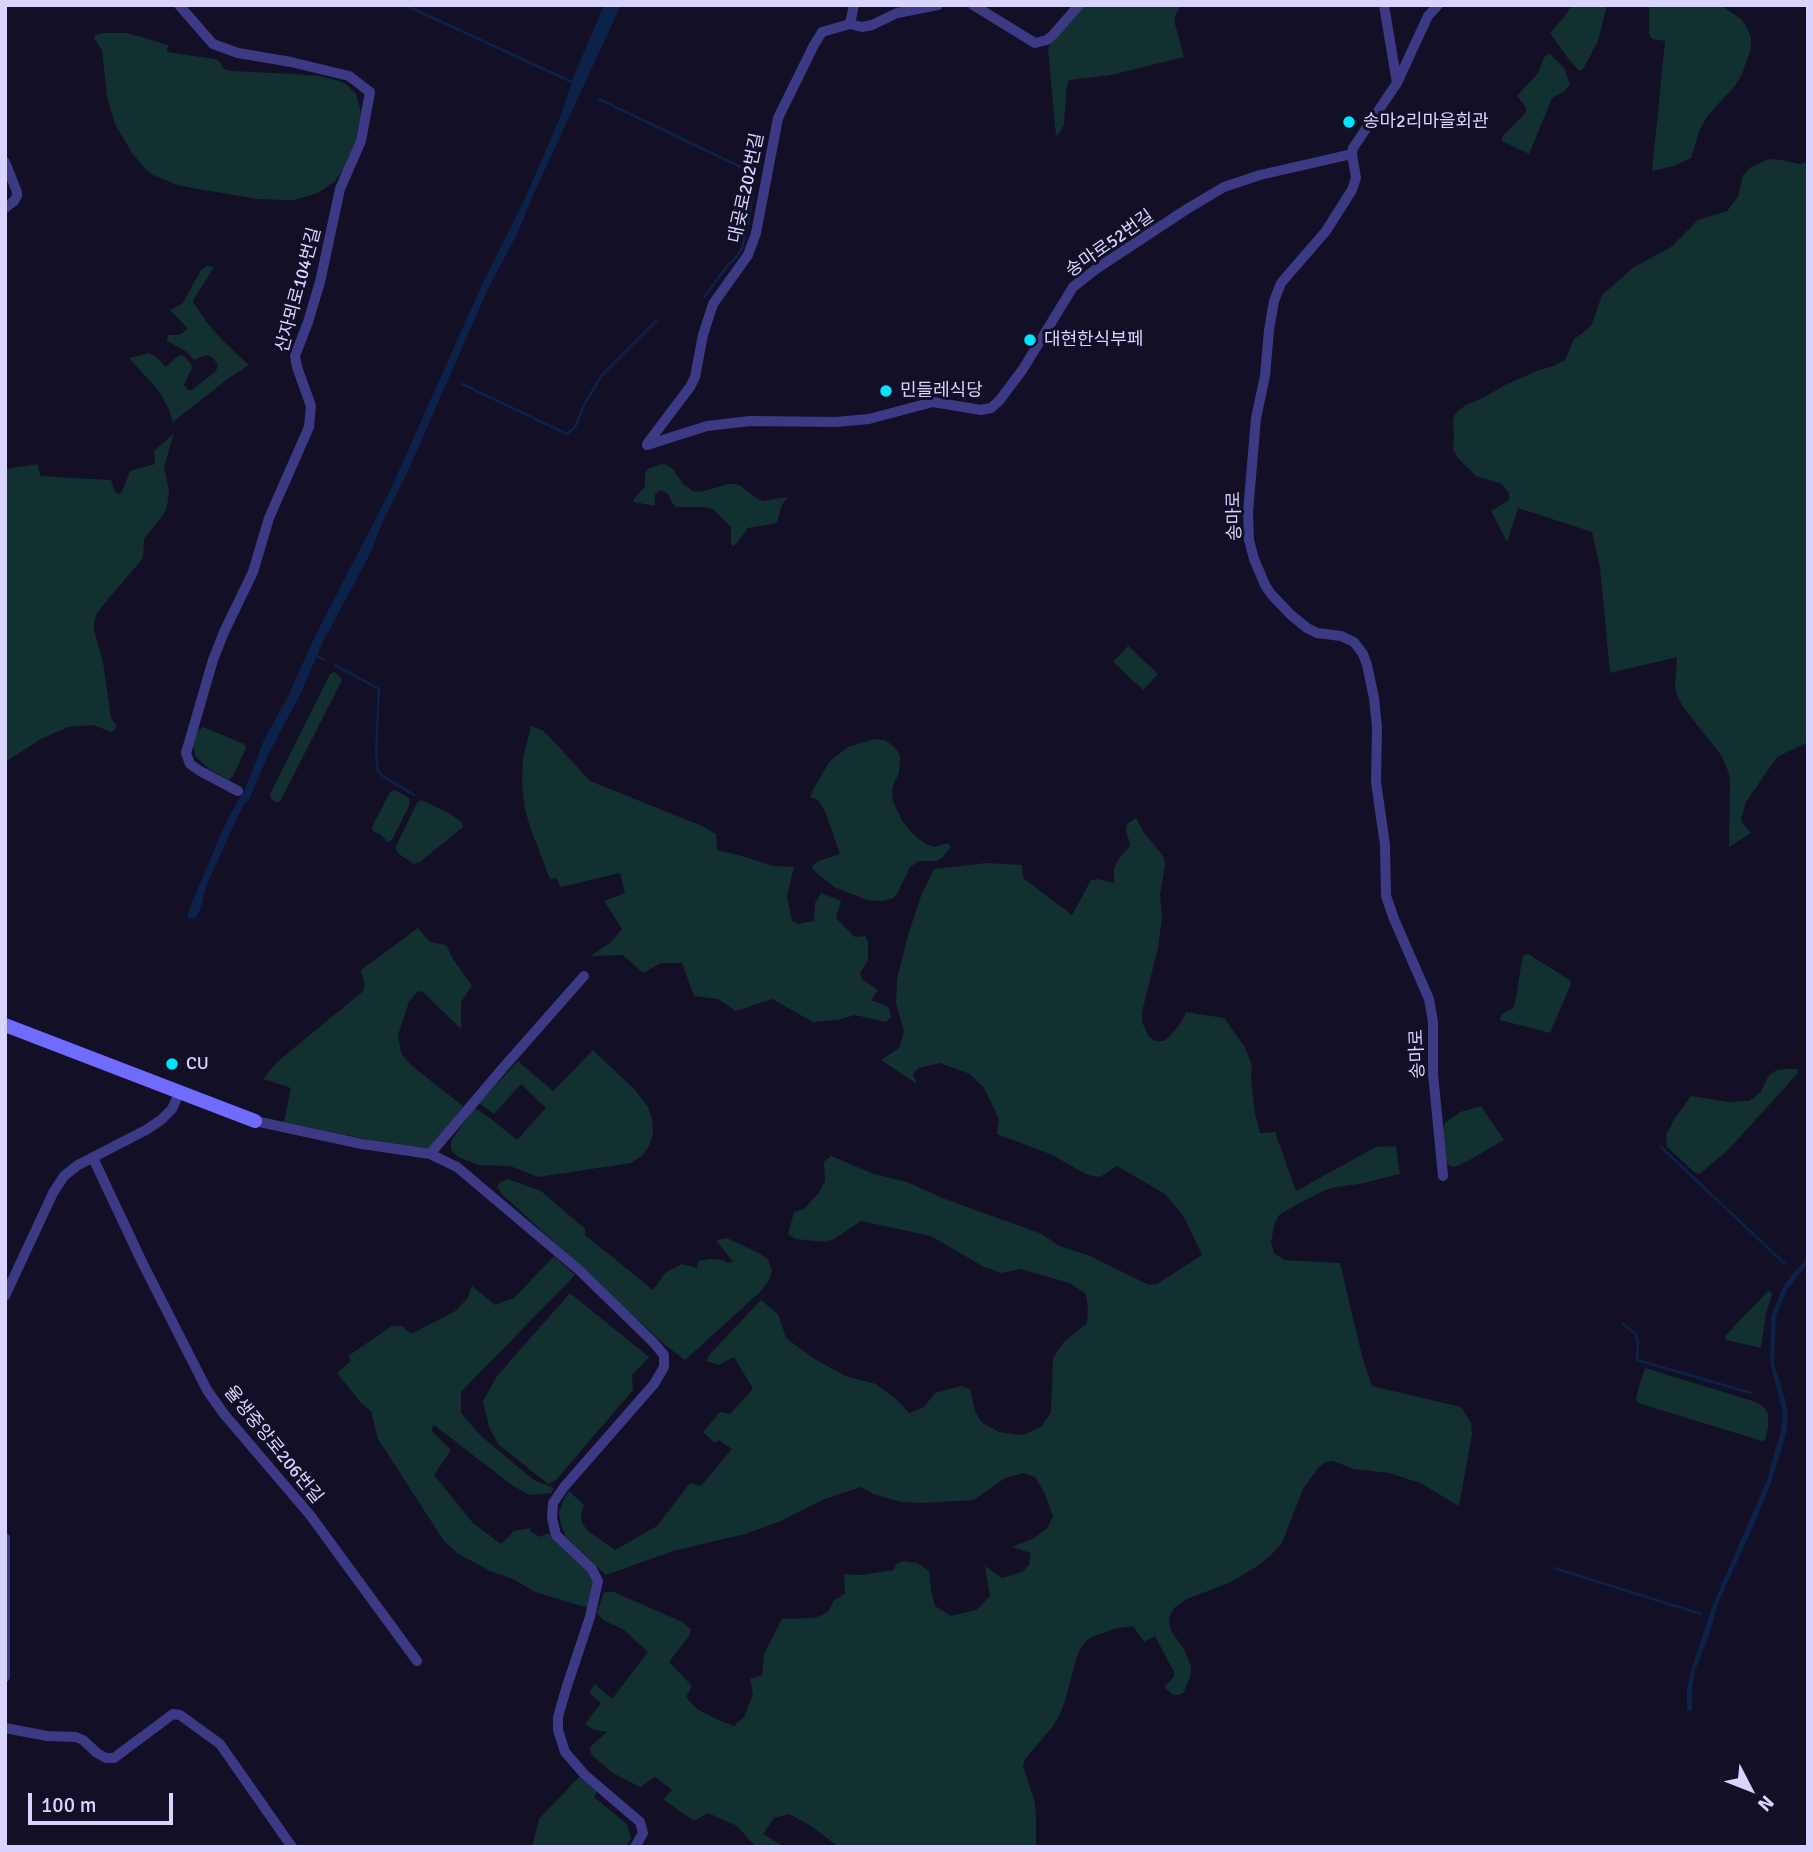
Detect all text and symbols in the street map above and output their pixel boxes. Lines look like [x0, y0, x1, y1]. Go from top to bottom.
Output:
place label: 송마2리마을회관 [1363, 111, 1489, 133]
marker: 송마2리마을회관 [1341, 114, 1357, 130]
street label: 대곶로202번길 [725, 131, 769, 245]
street label: 송마로52번길 [1062, 206, 1158, 282]
street label: 산자뫼로104번길 [272, 225, 326, 355]
place label: 대현한식부페 [1044, 329, 1143, 351]
marker: 대현한식부페 [1022, 332, 1038, 348]
place label: 민들레식당 [900, 380, 983, 402]
marker: 민들레식당 [878, 383, 894, 399]
street label: 송마로 [1224, 491, 1246, 541]
street label: 송마로 [1406, 1029, 1430, 1079]
place label: CU [186, 1053, 209, 1075]
marker: CU [164, 1056, 180, 1072]
street label: 율생중앙로206번길 [219, 1382, 327, 1508]
north arrow [1715, 1754, 1785, 1824]
scale bar [32, 1778, 177, 1822]
text: N [1752, 1790, 1779, 1816]
text: 100 m [41, 1792, 96, 1818]

